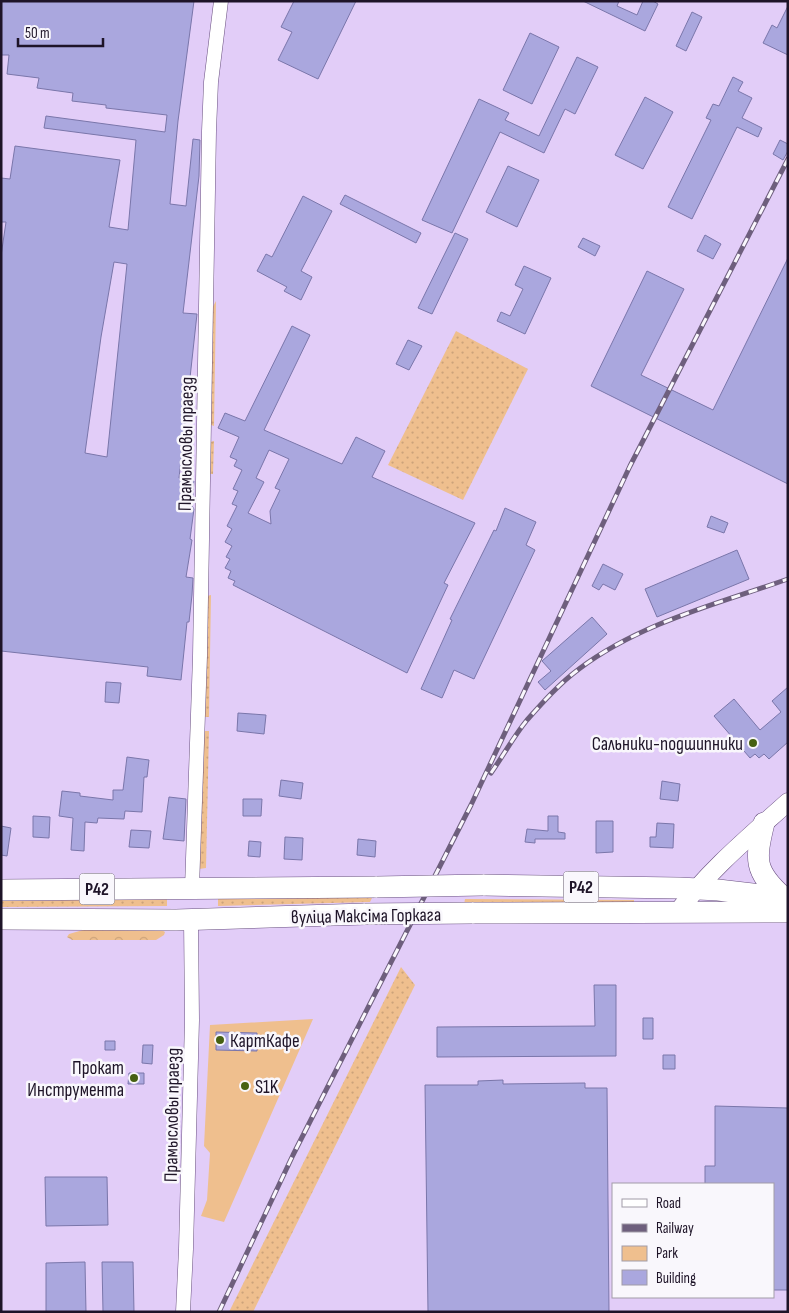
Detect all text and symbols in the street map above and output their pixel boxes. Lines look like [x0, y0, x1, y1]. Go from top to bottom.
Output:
scale bar [18, 15, 102, 47]
text: 50 m [25, 24, 50, 43]
street label: Прамысловы праезд [174, 377, 199, 511]
place label: Сальники-подшипники [592, 733, 743, 756]
marker: Сальники-подшипники [747, 737, 759, 749]
road number: Р42 [564, 872, 598, 902]
road number: Р42 [80, 874, 114, 904]
street label: вуліца Максіма Горкага [291, 904, 441, 929]
place label: КартКафе [230, 1030, 300, 1053]
marker: КартКафе [214, 1034, 226, 1046]
street label: Прамысловы праезд [160, 1048, 185, 1182]
place label: Прокат Инструмента [27, 1057, 124, 1102]
marker: Прокат Инструмента [128, 1072, 140, 1084]
place label: S1K [255, 1076, 279, 1099]
marker: S1K [239, 1080, 251, 1092]
legend [612, 1183, 774, 1298]
text: Road [656, 1194, 681, 1213]
text: Railway [656, 1219, 694, 1238]
text: Park [656, 1244, 678, 1263]
text: Building [656, 1269, 696, 1288]

